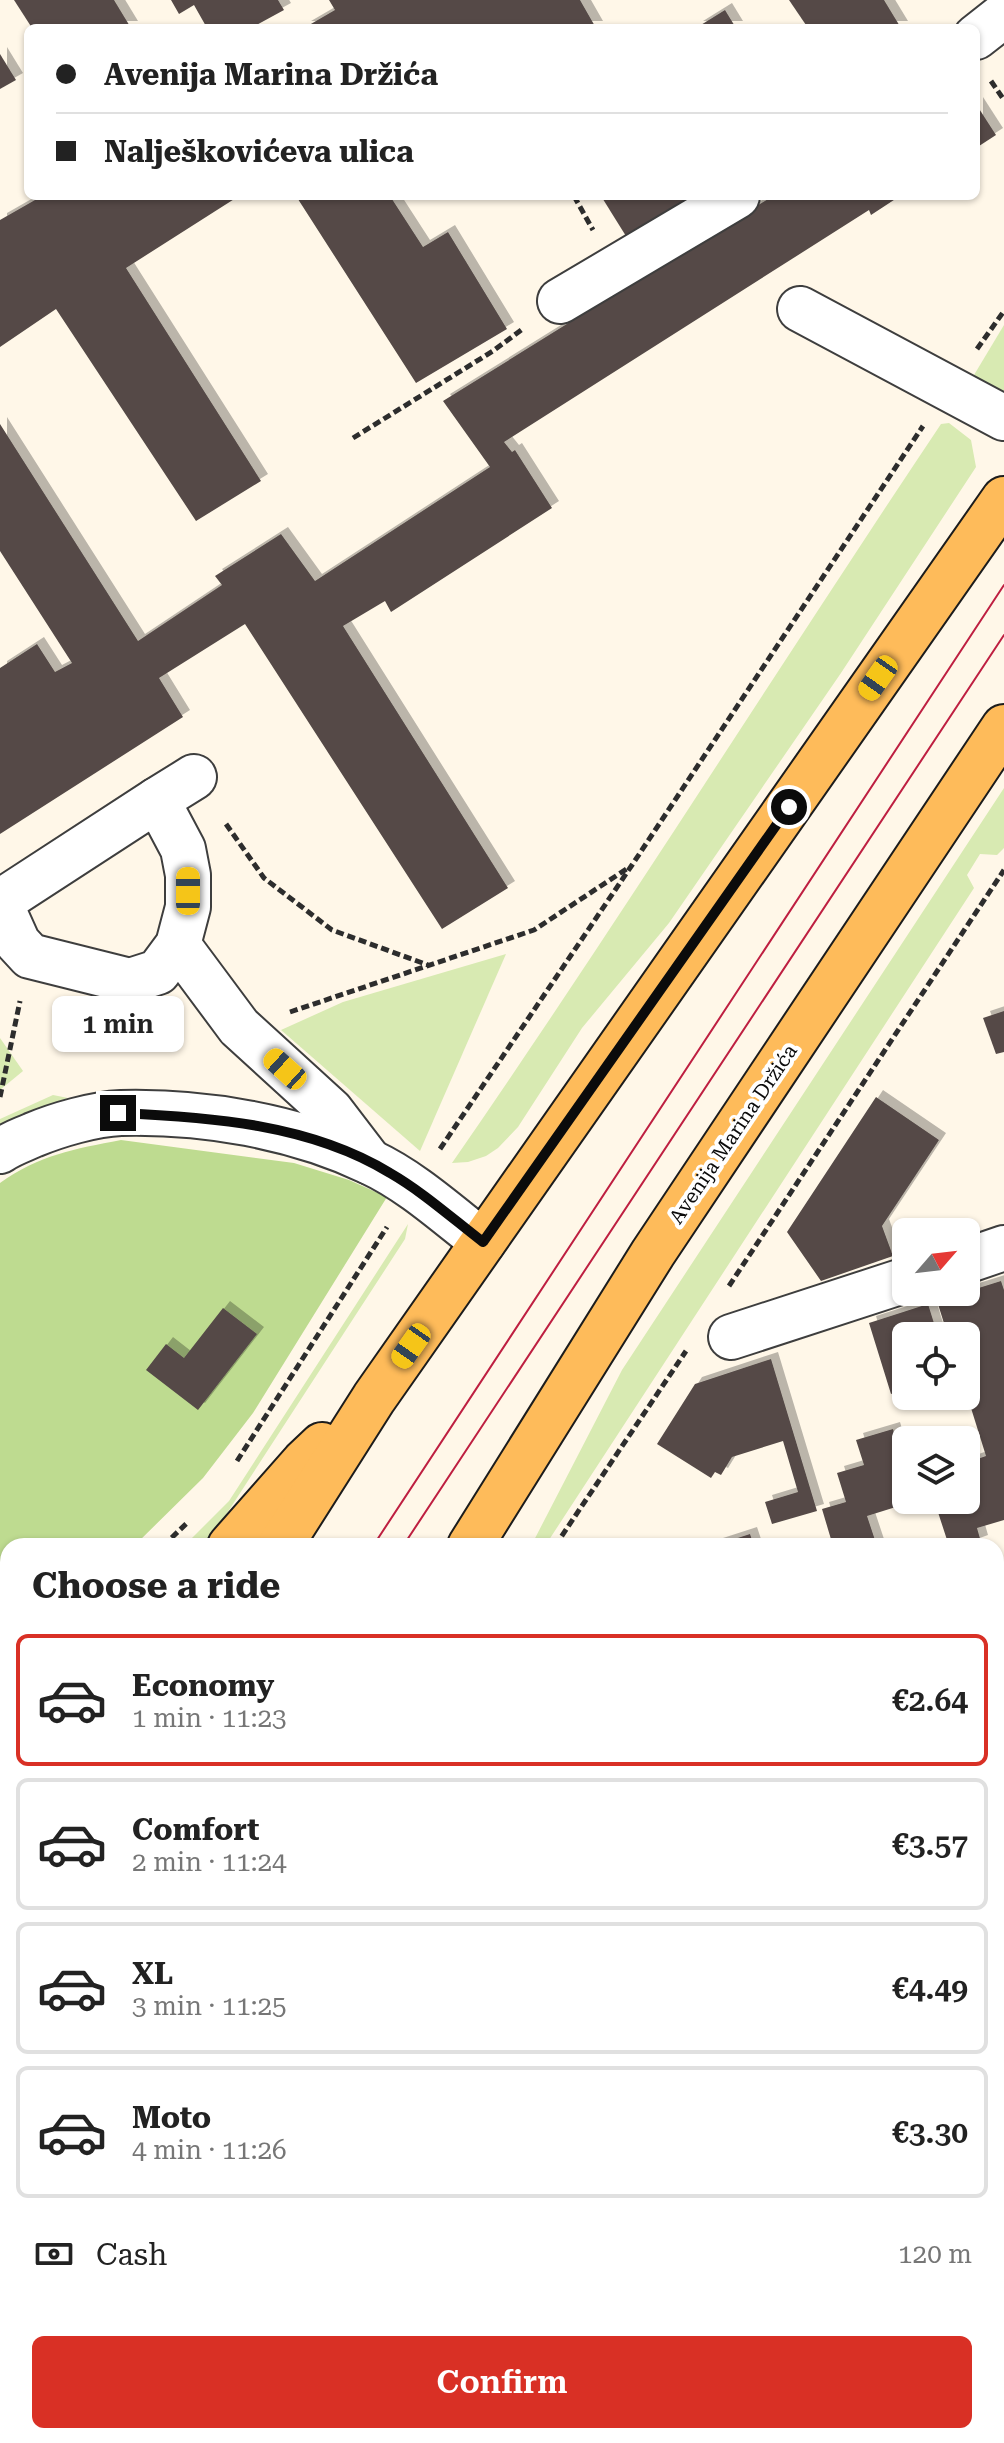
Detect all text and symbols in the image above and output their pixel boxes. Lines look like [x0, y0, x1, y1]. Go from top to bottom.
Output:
text: Avenija Marina Držića [104, 57, 438, 92]
text: Nalješkovićeva ulica [104, 134, 414, 169]
car [854, 651, 902, 705]
route start [771, 789, 807, 825]
car [176, 867, 200, 915]
callout: 1 min [52, 997, 184, 1053]
text: 1 min [82, 1009, 154, 1039]
street label: Avenija Marina Držića [664, 1040, 802, 1228]
car [259, 1044, 311, 1094]
route end [100, 1095, 136, 1131]
north arrow [892, 1218, 980, 1306]
map controls [892, 1218, 980, 1514]
car [387, 1319, 435, 1373]
button: locate [892, 1322, 980, 1410]
button: layers [892, 1426, 980, 1514]
text: Choose a ride [32, 1565, 280, 1607]
icon: car [36, 1664, 108, 1736]
text: Economy [132, 1668, 274, 1703]
text: €2.64 [892, 1683, 968, 1718]
text: 1 min · 11:23 [132, 1703, 287, 1733]
icon: car [36, 1808, 108, 1880]
text: Comfort [132, 1812, 259, 1847]
text: €3.57 [892, 1827, 968, 1862]
text: 2 min · 11:24 [132, 1847, 287, 1877]
icon: car [36, 1952, 108, 2024]
text: XL [132, 1956, 173, 1991]
text: €4.49 [892, 1971, 968, 2006]
text: 3 min · 11:25 [132, 1991, 287, 2021]
icon: car [36, 2096, 108, 2168]
text: Moto [132, 2100, 211, 2135]
text: €3.30 [892, 2115, 968, 2150]
text: 4 min · 11:26 [132, 2135, 287, 2165]
icon: cash [32, 2232, 76, 2276]
text: Cash [96, 2237, 167, 2272]
text: 120 m [898, 2239, 972, 2269]
button: Confirm [32, 2336, 972, 2428]

